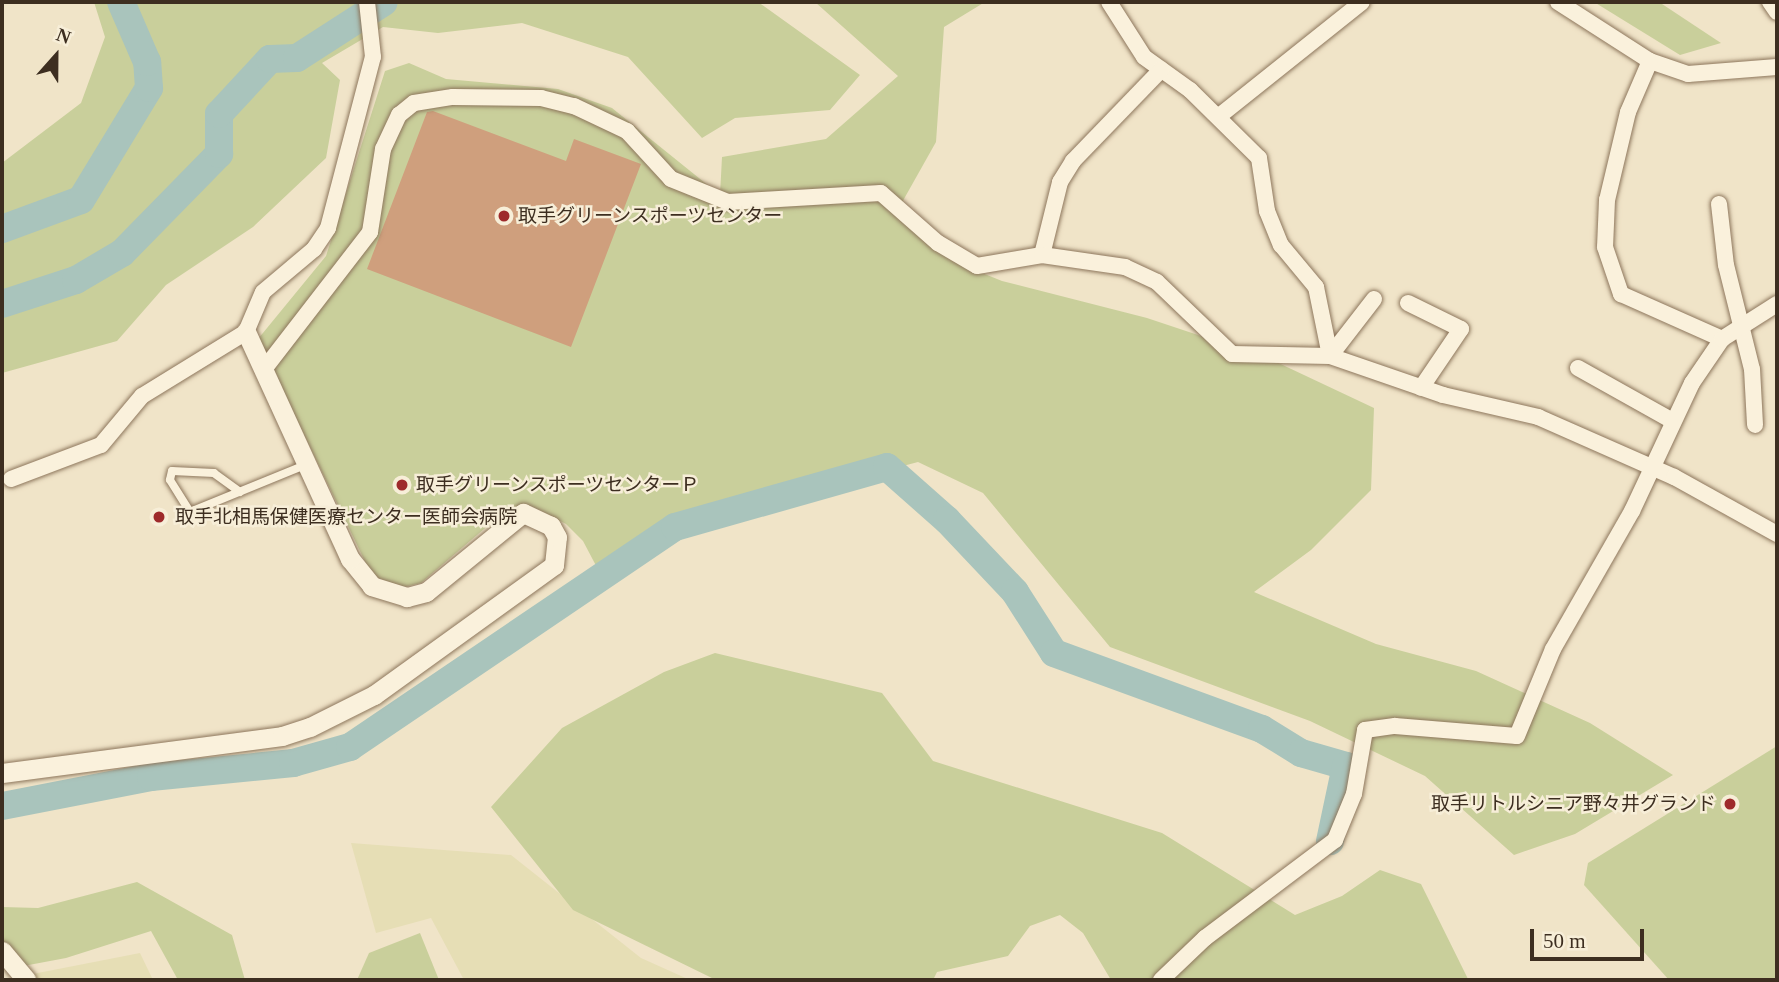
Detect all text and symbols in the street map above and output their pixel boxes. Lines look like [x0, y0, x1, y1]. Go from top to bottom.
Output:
north arrow [21, 21, 91, 91]
text: N [54, 24, 74, 48]
place label: 取手グリーンスポーツセンター [518, 205, 784, 227]
marker: 取手グリーンスポーツセンター [496, 208, 512, 224]
place label: 取手グリーンスポーツセンターＰ [416, 474, 701, 496]
marker: 取手グリーンスポーツセンターＰ [394, 477, 410, 493]
place label: 取手北相馬保健医療センター医師会病院 [175, 506, 517, 528]
marker: 取手北相馬保健医療センター医師会病院 [149, 507, 169, 527]
place label: 取手リトルシニア野々井グランド [1431, 793, 1716, 815]
marker: 取手リトルシニア野々井グランド [1722, 796, 1738, 812]
scale bar [1534, 916, 1648, 960]
text: 50 m [1543, 929, 1586, 953]

